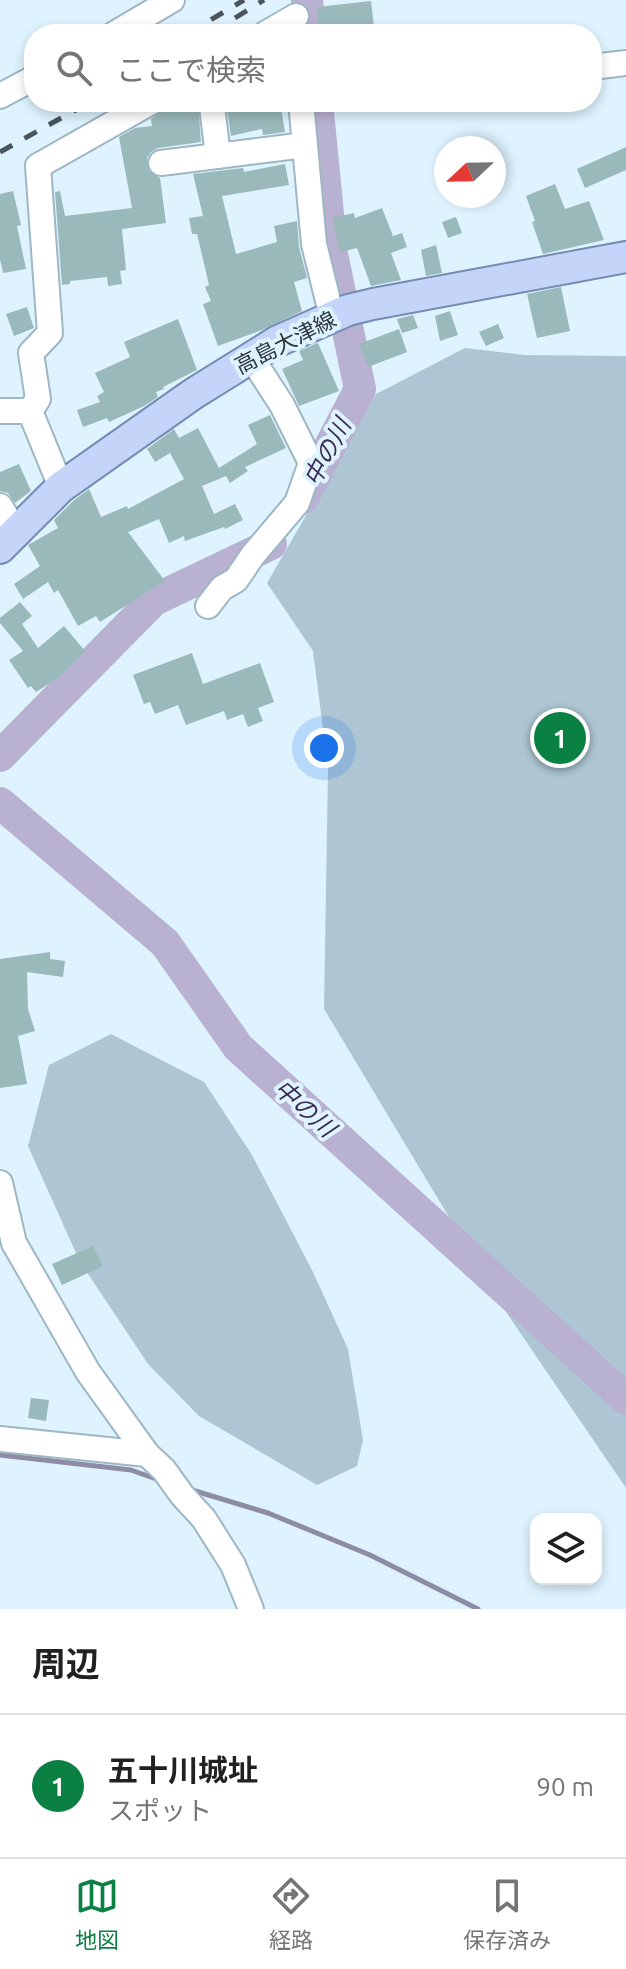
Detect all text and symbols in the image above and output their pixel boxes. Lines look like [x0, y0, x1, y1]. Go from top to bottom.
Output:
search box [24, 24, 602, 112]
icon: search [52, 46, 96, 90]
text: ここで検索 [116, 53, 266, 87]
north arrow [434, 136, 506, 208]
street label: 高島大津線 [230, 306, 340, 378]
water label: 中の川 [298, 411, 357, 490]
pin: 1 [534, 708, 586, 768]
your location [304, 728, 344, 768]
water label: 中の川 [269, 1074, 343, 1144]
map controls [530, 1513, 602, 1585]
button: layers [530, 1513, 602, 1585]
text: 周辺 [32, 1644, 100, 1682]
text: 五十川城址 [108, 1753, 258, 1787]
text: 1 [51, 1772, 65, 1801]
text: 90 m [536, 1772, 594, 1801]
text: スポット [108, 1796, 212, 1825]
tab: 地図 [75, 1874, 119, 1954]
tab: 経路 [269, 1874, 313, 1954]
tab: 保存済み [463, 1874, 551, 1954]

